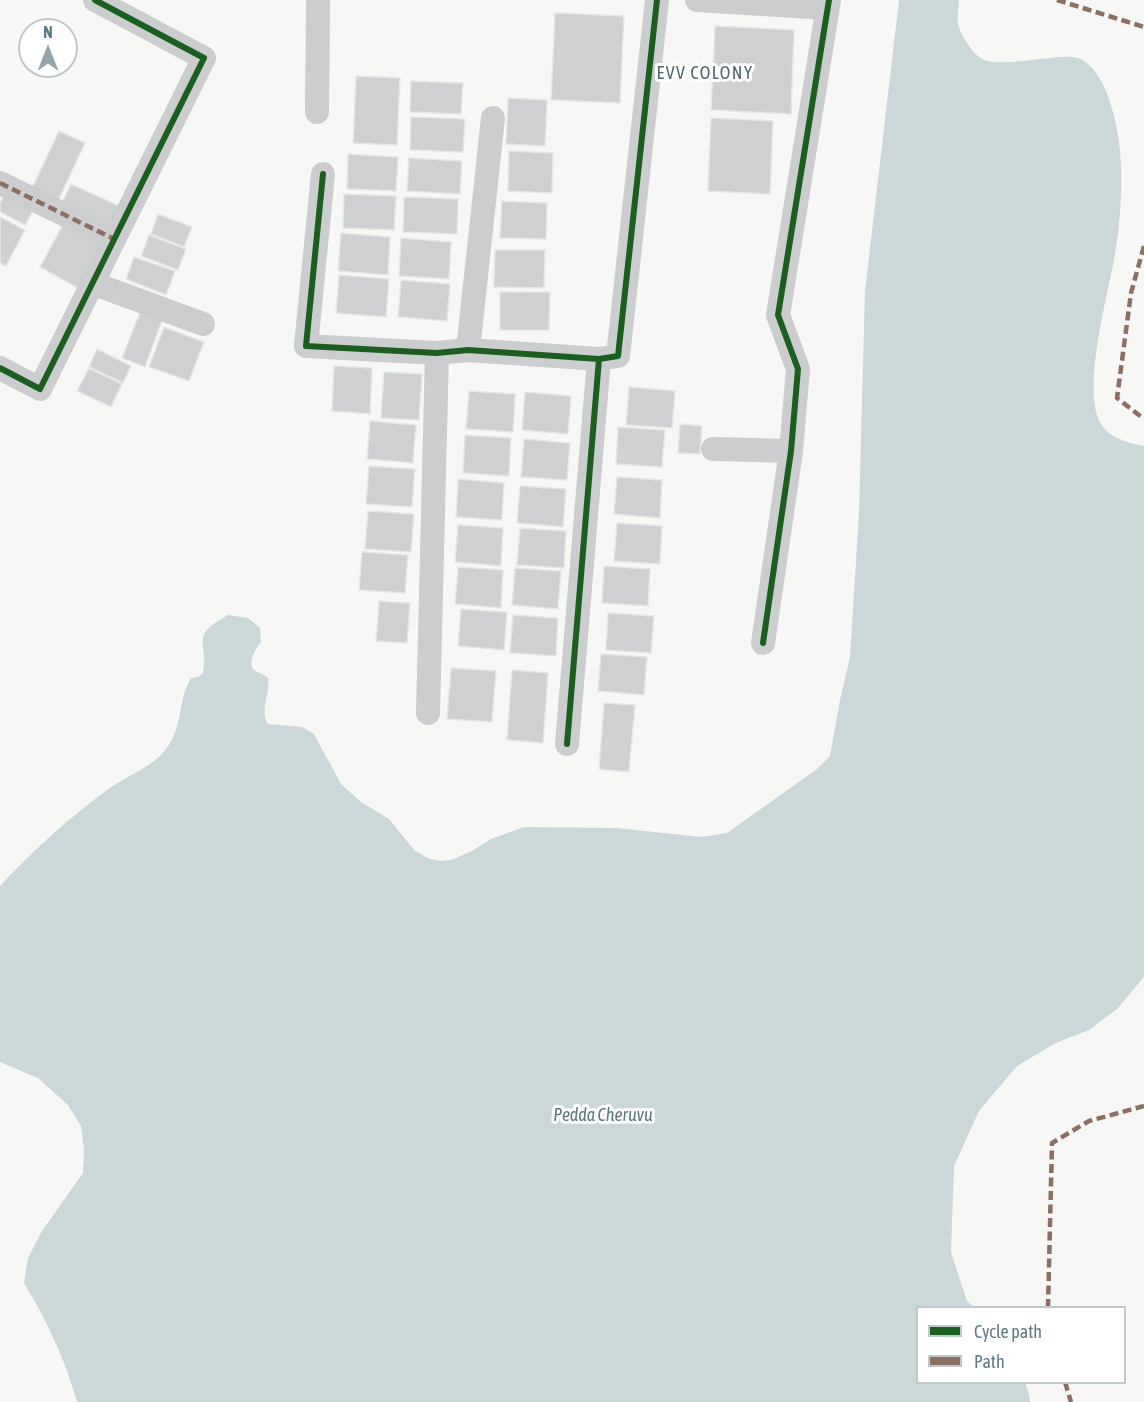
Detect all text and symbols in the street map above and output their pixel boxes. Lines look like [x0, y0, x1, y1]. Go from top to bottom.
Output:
north arrow [18, 18, 78, 78]
text: N [43, 23, 53, 41]
district label: EVV COLONY [657, 62, 753, 84]
water label: Pedda Cheruvu [553, 1104, 653, 1126]
legend [916, 1306, 1126, 1384]
text: Cycle path [974, 1321, 1042, 1342]
text: Path [974, 1351, 1005, 1372]

